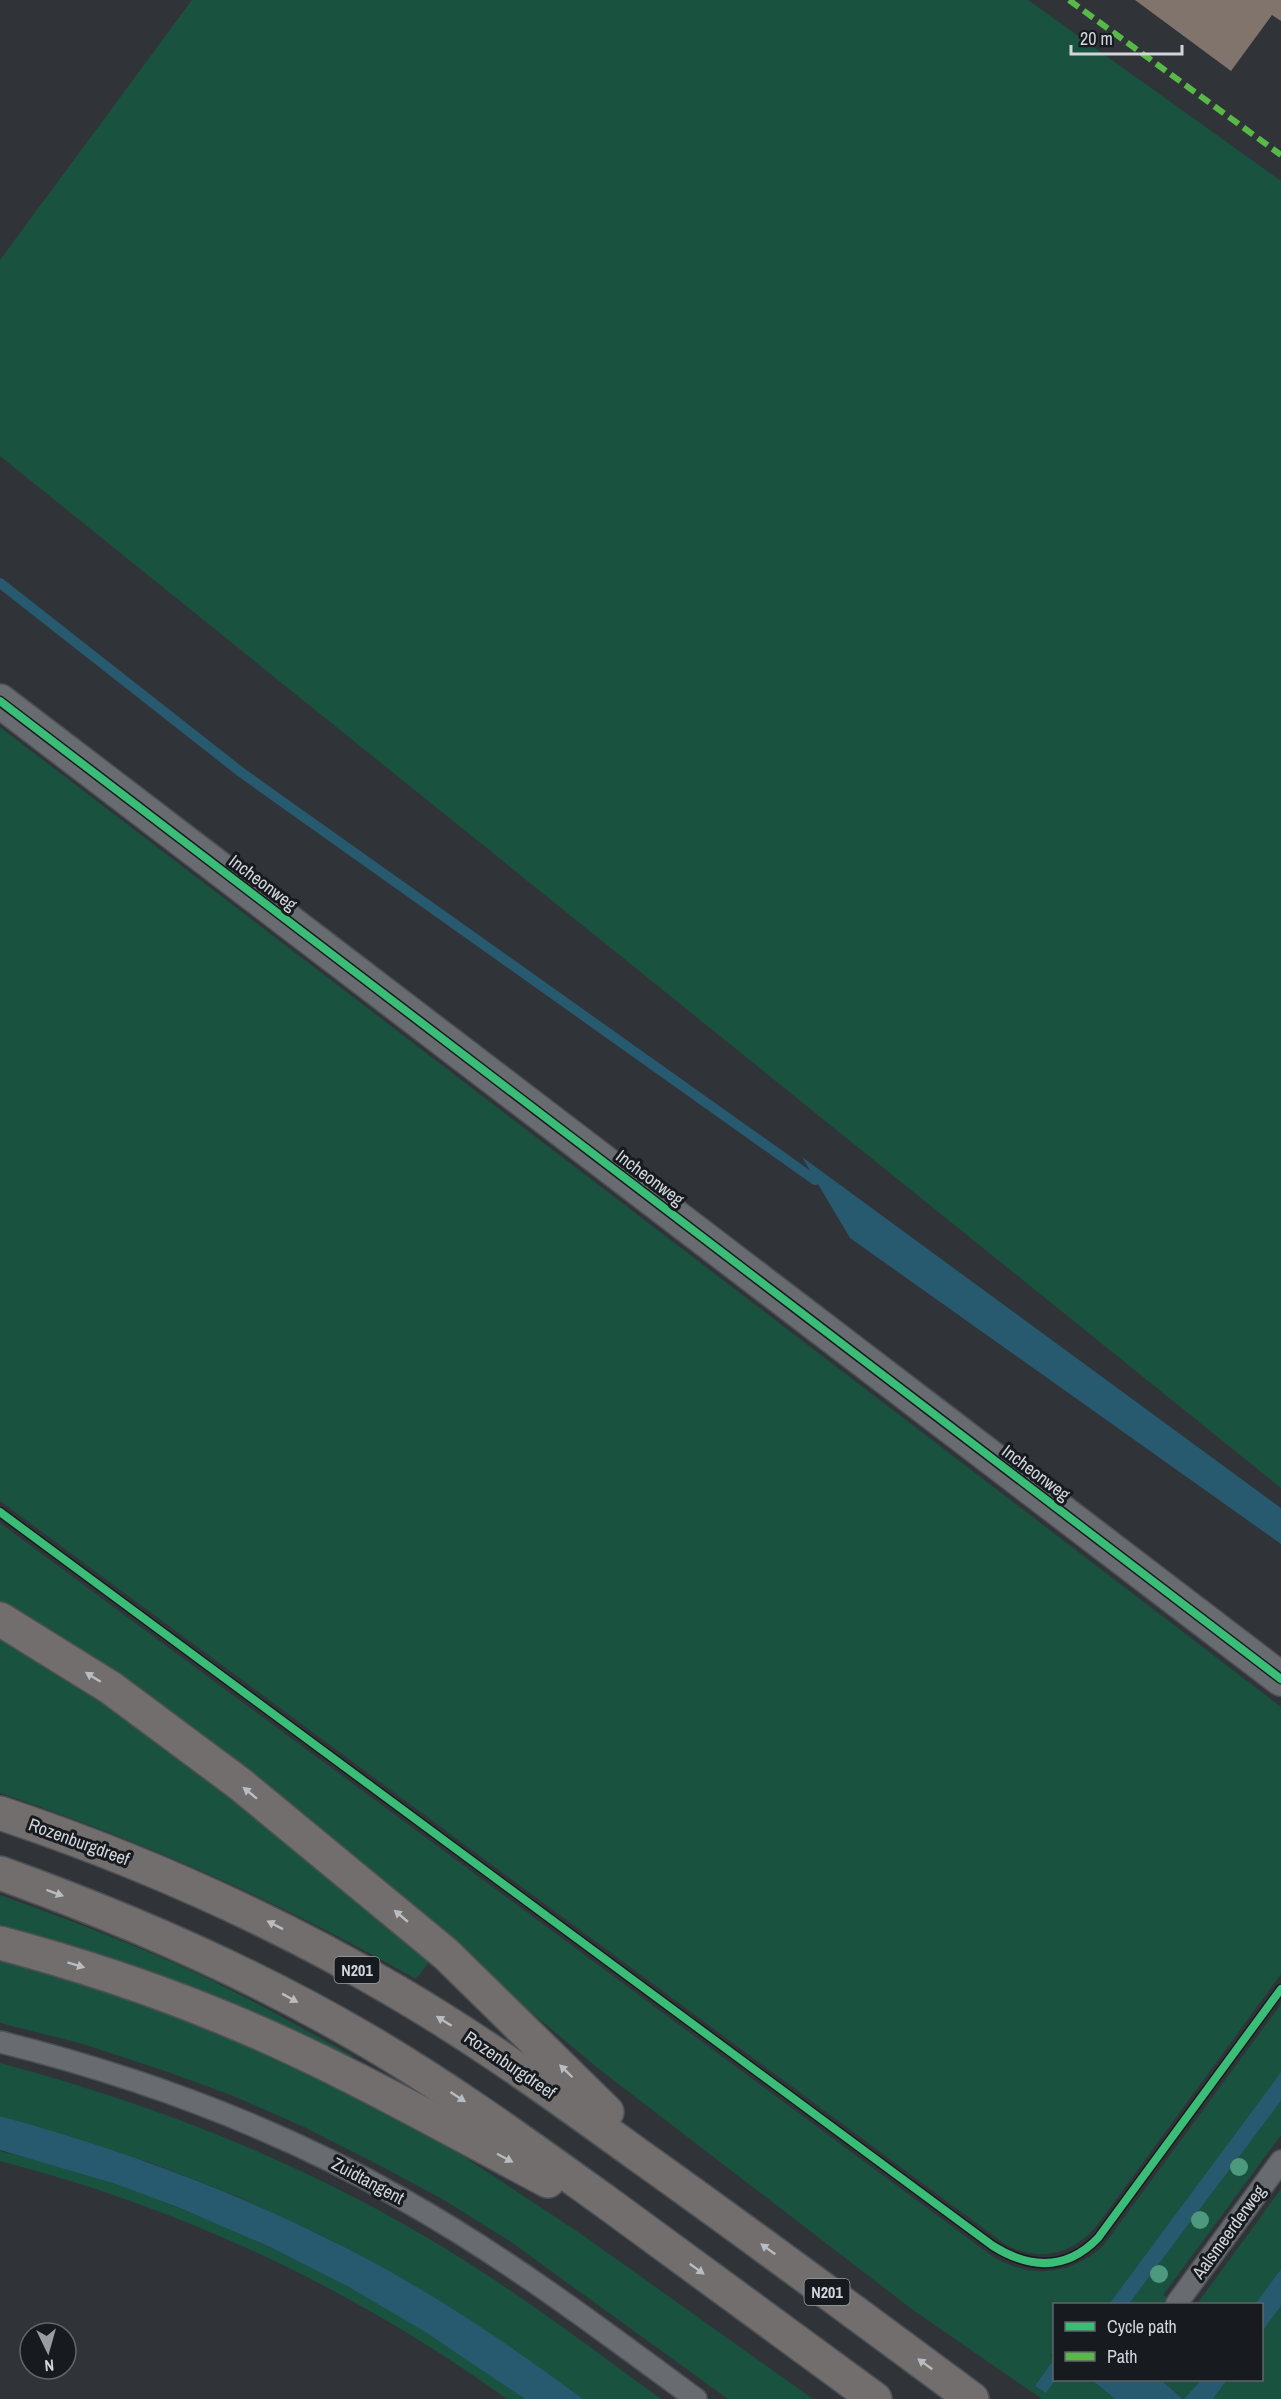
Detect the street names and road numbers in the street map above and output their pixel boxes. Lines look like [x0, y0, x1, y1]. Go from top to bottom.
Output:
street label: Incheonweg [224, 849, 303, 917]
street label: Incheonweg [611, 1144, 690, 1212]
street label: Incheonweg [997, 1439, 1076, 1507]
street label: Rozenburgdreef [25, 1812, 134, 1872]
road number: N201 [334, 1957, 380, 1983]
street label: Rozenburgdreef [459, 2025, 562, 2105]
street label: Zuidtangent [328, 2151, 409, 2210]
street label: Aalsmeerderweg [1185, 2179, 1272, 2285]
road number: N201 [804, 2279, 850, 2305]

